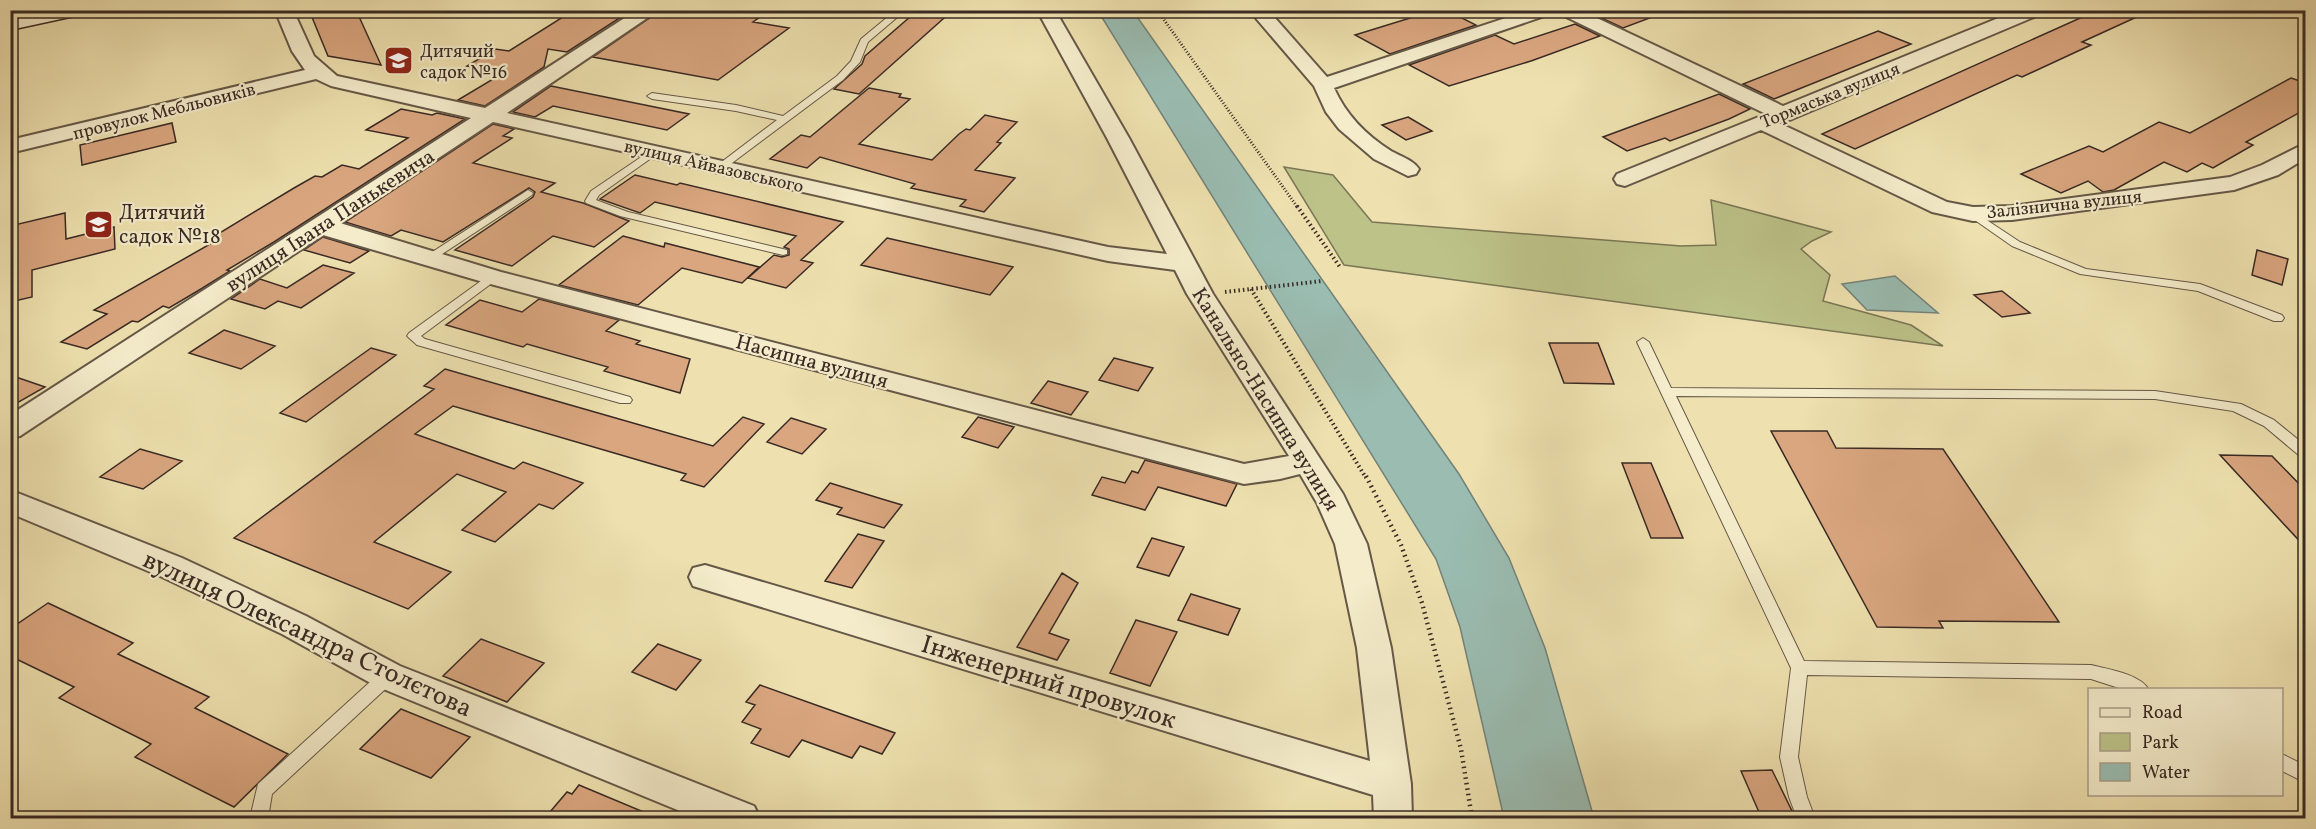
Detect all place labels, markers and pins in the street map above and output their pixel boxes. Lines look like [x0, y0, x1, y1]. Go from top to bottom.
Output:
place label: Дитячий садок №16 [420, 40, 507, 86]
school or university icon: Дитячий садок №16 [383, 45, 415, 77]
place label: Дитячий садок №18 [119, 199, 221, 252]
school or university icon: Дитячий садок №18 [82, 208, 114, 240]

